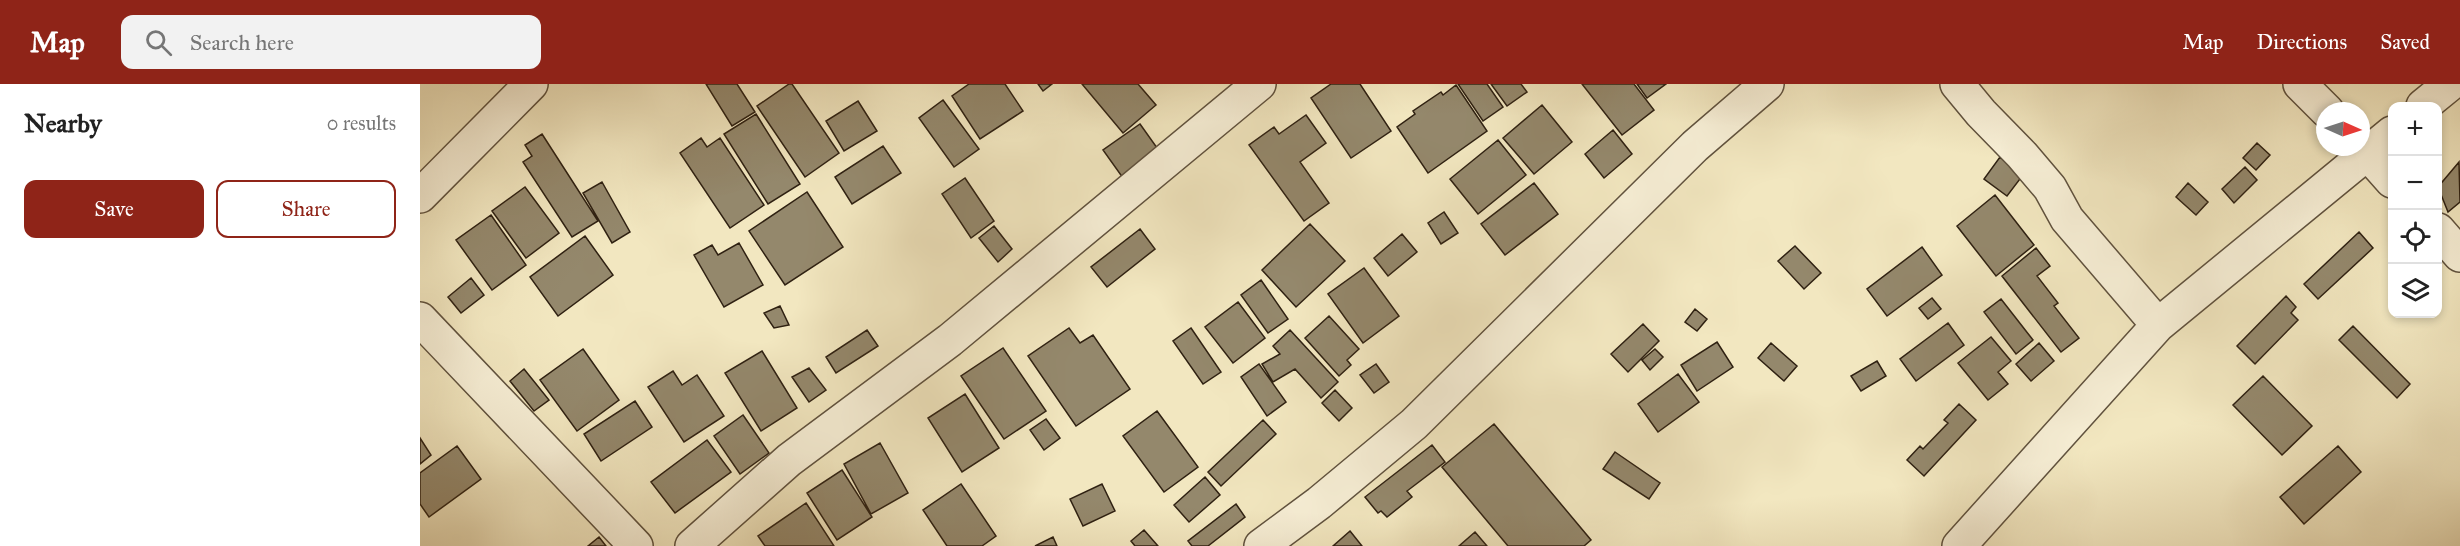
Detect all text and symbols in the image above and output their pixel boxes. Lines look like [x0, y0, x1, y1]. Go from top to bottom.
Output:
search box [121, 15, 541, 69]
text: Map [30, 25, 85, 60]
icon: search [142, 26, 175, 59]
text: Search here [190, 29, 294, 56]
text: Map [2183, 29, 2224, 55]
text: Directions [2257, 29, 2347, 55]
text: Saved [2380, 29, 2430, 55]
north arrow [2316, 102, 2370, 156]
map controls [2388, 102, 2442, 318]
button: + [2388, 102, 2442, 156]
text: Nearby [24, 107, 102, 139]
text: 0 results [327, 111, 396, 135]
button: − [2388, 156, 2442, 210]
button: Save [24, 180, 204, 238]
button: Share [216, 180, 396, 238]
button: locate [2388, 210, 2442, 264]
button: layers [2388, 264, 2442, 318]

